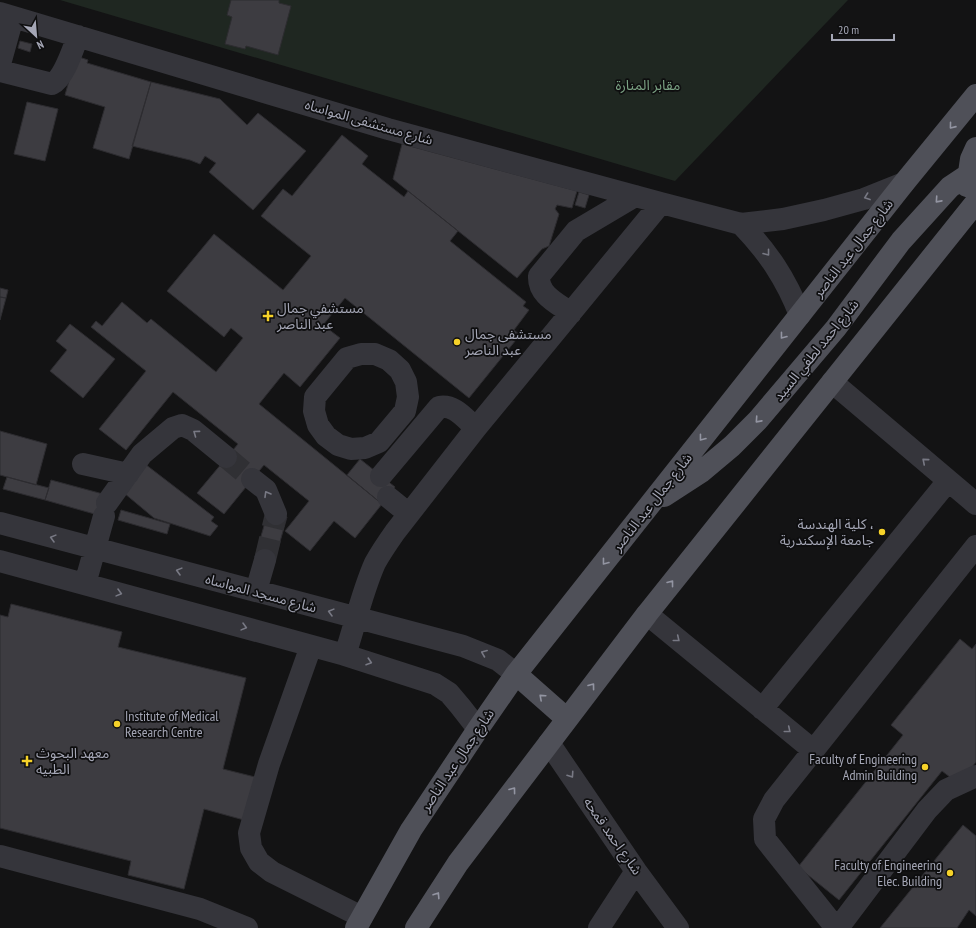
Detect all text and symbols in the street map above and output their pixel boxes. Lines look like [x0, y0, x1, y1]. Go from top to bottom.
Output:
north arrow [16, 16, 56, 56]
scale bar [832, 16, 894, 42]
text: 20 m [838, 22, 859, 37]
text: N [35, 37, 46, 53]
park label: مقابر المنارة [616, 76, 680, 94]
street label: شارع مستشفى المواساه [302, 95, 435, 151]
one-way arrow [949, 121, 956, 128]
one-way arrow [864, 193, 871, 201]
street label: شارع جمال عبد الناصر [808, 195, 899, 303]
one-way arrow [935, 195, 942, 202]
one-way arrow [762, 249, 769, 256]
street label: شارع احمد لطفي السيد [769, 295, 864, 406]
place label: مستشفي جمال عبد الناصر [276, 299, 364, 333]
marker: مستشفي جمال عبد الناصر [262, 310, 274, 322]
place label: مستشفى جمال عبد الناصر [464, 325, 552, 359]
one-way arrow [781, 332, 788, 339]
marker: مستشفى جمال عبد الناصر [452, 337, 462, 347]
one-way arrow [756, 415, 763, 423]
one-way arrow [193, 431, 200, 438]
one-way arrow [700, 434, 707, 441]
street label: شارع جمال عبد الناصر [607, 449, 698, 557]
one-way arrow [922, 459, 930, 466]
one-way arrow [265, 491, 272, 498]
place label: كلية الهندسة ، جامعة الإسكندرية [780, 515, 874, 550]
marker: كلية الهندسة ، جامعة الإسكندرية [877, 527, 887, 537]
one-way arrow [50, 534, 57, 543]
one-way arrow [602, 558, 609, 565]
one-way arrow [176, 567, 183, 576]
street label: شارع مسجد المواساه [203, 569, 319, 618]
one-way arrow [666, 581, 673, 588]
one-way arrow [115, 588, 122, 597]
one-way arrow [328, 608, 335, 616]
one-way arrow [240, 622, 247, 631]
one-way arrow [672, 634, 680, 641]
one-way arrow [480, 650, 487, 658]
one-way arrow [366, 658, 373, 666]
one-way arrow [587, 684, 594, 691]
one-way arrow [539, 694, 547, 701]
street label: شارع جمال عبد الناصر [416, 705, 500, 817]
place label: Institute of Medical Research Centre [125, 707, 219, 741]
marker: Institute of Medical Research Centre [112, 719, 122, 729]
one-way arrow [784, 725, 791, 732]
place label: معهد البحوث الطبيه [36, 744, 109, 778]
place label: Faculty of Engineering Admin Building [809, 750, 917, 784]
marker: معهد البحوث الطبيه [21, 755, 33, 767]
marker: Faculty of Engineering Admin Building [920, 762, 930, 772]
one-way arrow [566, 771, 574, 778]
one-way arrow [509, 787, 516, 794]
street label: شارع احمد قمحه [578, 794, 646, 879]
place label: Faculty of Engineering Elec. Building [834, 856, 942, 890]
marker: Faculty of Engineering Elec. Building [945, 868, 955, 878]
one-way arrow [432, 892, 440, 899]

